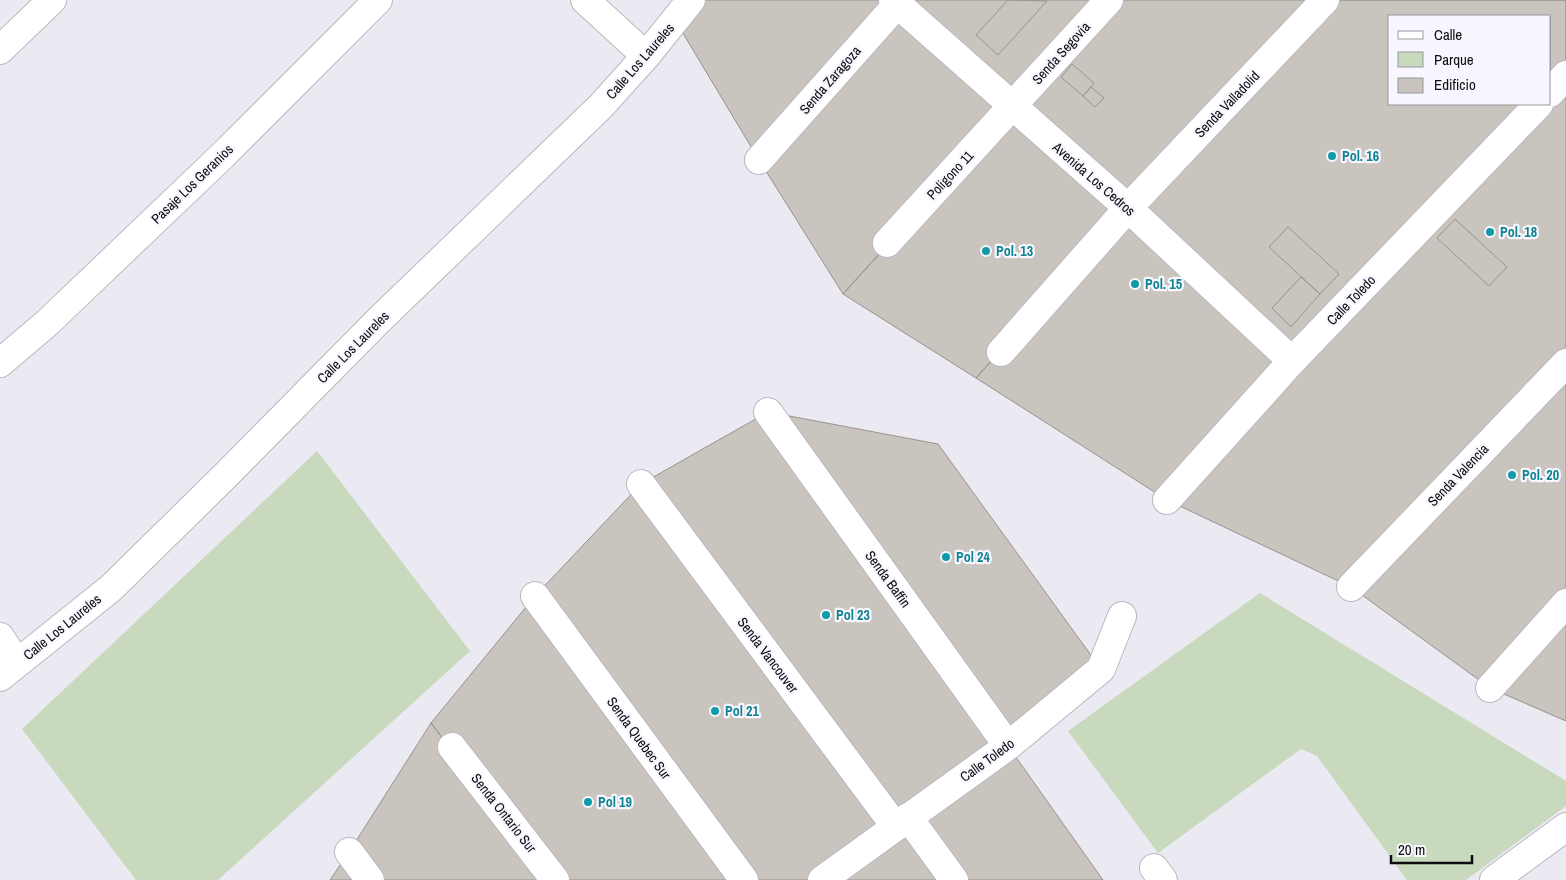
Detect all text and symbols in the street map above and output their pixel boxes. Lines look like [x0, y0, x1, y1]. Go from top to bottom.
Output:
legend [1388, 15, 1551, 105]
street label: Senda Segovia [1028, 17, 1094, 88]
street label: Calle Los Laureles [602, 19, 678, 103]
text: Calle [1434, 24, 1462, 45]
street label: Senda Zaragoza [795, 42, 865, 118]
text: Parque [1434, 49, 1474, 70]
street label: Senda Valladolid [1191, 67, 1263, 141]
text: Edificio [1434, 74, 1476, 95]
street label: Avenida Los Cedros [1048, 137, 1139, 220]
street label: Pasaje Los Geranios [147, 140, 237, 228]
street label: Poligono 11 [923, 146, 978, 203]
place label: Pol. 16 [1342, 147, 1379, 165]
marker: Pol. 16 [1326, 150, 1338, 162]
place label: Pol. 18 [1500, 223, 1537, 241]
marker: Pol. 18 [1484, 226, 1496, 238]
place label: Pol. 13 [996, 242, 1033, 260]
marker: Pol. 13 [980, 245, 992, 257]
street label: Calle Toledo [1323, 271, 1379, 329]
place label: Pol. 15 [1145, 275, 1183, 293]
marker: Pol. 15 [1129, 278, 1141, 290]
street label: Calle Los Laureles [313, 307, 393, 387]
street label: Senda Valencia [1424, 439, 1493, 510]
place label: Pol. 20 [1522, 466, 1559, 484]
marker: Pol. 20 [1506, 469, 1518, 481]
street label: Senda Baffin [861, 547, 915, 611]
place label: Pol 24 [956, 548, 990, 566]
marker: Pol 24 [940, 551, 952, 563]
street label: Calle Los Laureles [19, 590, 105, 664]
place label: Pol 23 [836, 606, 870, 624]
marker: Pol 23 [820, 609, 832, 621]
street label: Senda Vancouver [734, 613, 803, 697]
street label: Senda Quebec Sur [603, 693, 675, 783]
place label: Pol 21 [725, 702, 759, 720]
marker: Pol 21 [709, 705, 721, 717]
street label: Calle Toledo [956, 734, 1018, 786]
street label: Senda Ontario Sur [467, 770, 541, 856]
place label: Pol 19 [598, 793, 632, 811]
marker: Pol 19 [582, 796, 594, 808]
scale bar [1391, 832, 1472, 864]
text: 20 m [1398, 839, 1425, 860]

